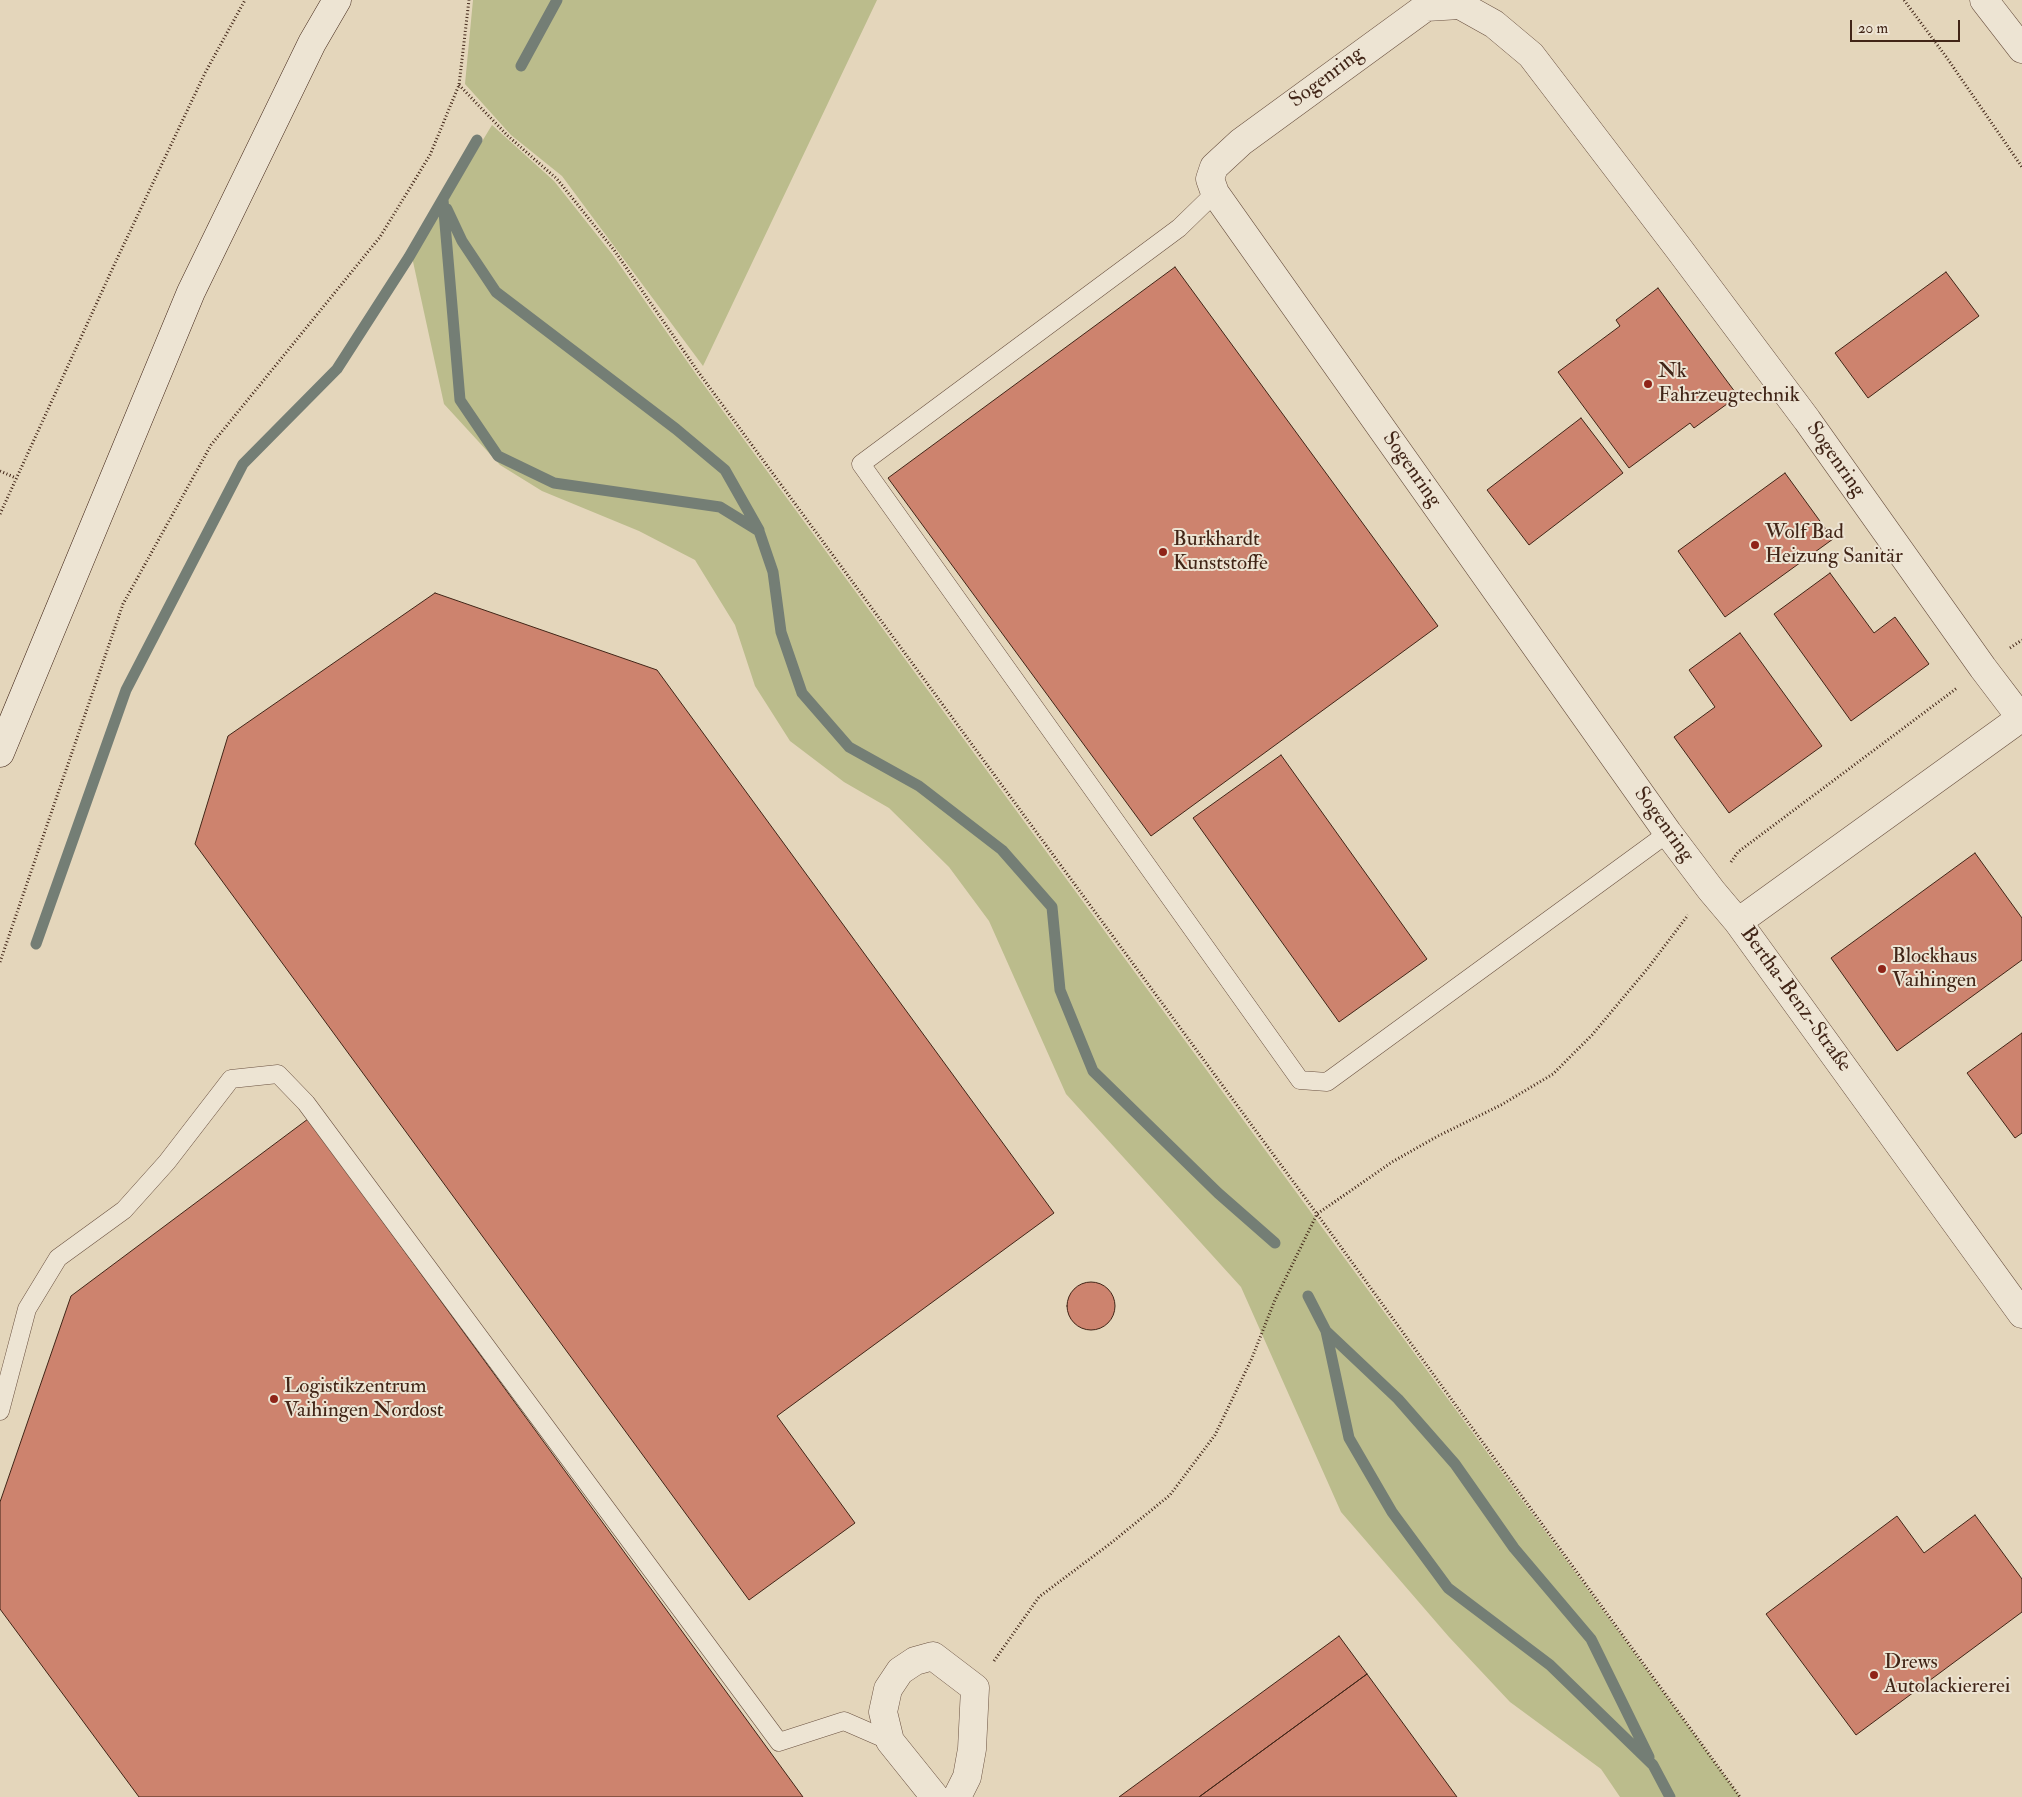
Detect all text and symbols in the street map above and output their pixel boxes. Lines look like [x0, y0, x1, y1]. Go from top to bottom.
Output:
scale bar [1852, 10, 1962, 42]
text: 20 m [1858, 19, 1888, 38]
street label: Sogenring [1285, 42, 1369, 114]
place label: Nk Fahrzeugtechnik [1658, 359, 1800, 409]
marker: Nk Fahrzeugtechnik [1642, 378, 1654, 390]
street label: Sogenring [1800, 417, 1870, 503]
street label: Sogenring [1376, 427, 1446, 513]
place label: Wolf Bad Heizung Sanitär [1765, 520, 1903, 570]
place label: Burkhardt Kunststoffe [1173, 527, 1268, 577]
marker: Wolf Bad Heizung Sanitär [1749, 539, 1761, 551]
marker: Burkhardt Kunststoffe [1157, 546, 1169, 558]
street label: Sogenring [1627, 783, 1699, 867]
street label: Bertha-Benz-Straße [1734, 923, 1856, 1077]
place label: Blockhaus Vaihingen [1892, 944, 1977, 994]
marker: Blockhaus Vaihingen [1876, 963, 1888, 975]
place label: Logistikzentrum Vaihingen Nordost [284, 1374, 444, 1424]
marker: Logistikzentrum Vaihingen Nordost [268, 1393, 280, 1405]
place label: Drews Autolackiererei [1884, 1650, 2010, 1700]
marker: Drews Autolackiererei [1868, 1669, 1880, 1681]

